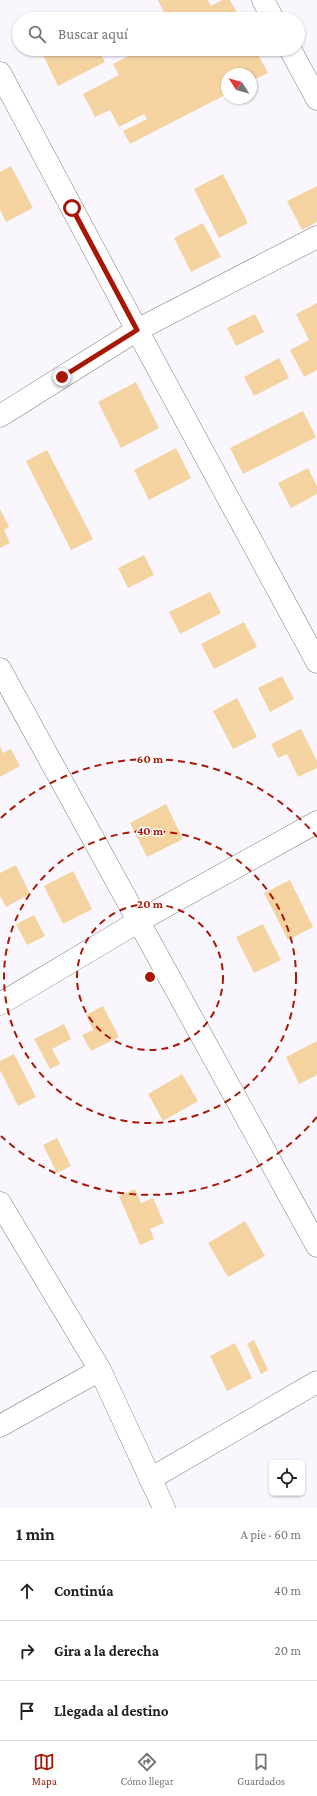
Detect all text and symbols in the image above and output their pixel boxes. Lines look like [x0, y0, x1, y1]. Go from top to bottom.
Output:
search box [12, 12, 305, 56]
icon: search [26, 23, 48, 45]
text: Buscar aquí [58, 26, 128, 42]
north arrow [221, 68, 257, 104]
route start [63, 199, 81, 217]
route end [53, 368, 71, 386]
text: 60 m [137, 752, 164, 766]
text: 40 m [137, 824, 164, 838]
text: 20 m [137, 897, 164, 911]
centre of rings [143, 970, 157, 984]
map controls [269, 1460, 305, 1496]
button: locate [269, 1460, 305, 1496]
text: 1 min [16, 1525, 55, 1544]
text: A pie · 60 m [240, 1527, 301, 1542]
icon: ahead [16, 1580, 38, 1602]
text: Continúa [54, 1583, 114, 1599]
text: 40 m [274, 1583, 301, 1598]
icon: right [16, 1640, 38, 1662]
text: Gira a la derecha [54, 1643, 159, 1659]
text: 20 m [275, 1643, 301, 1658]
icon: arrive [16, 1700, 38, 1722]
text: Llegada al destino [54, 1703, 169, 1719]
tab: Mapa [32, 1751, 57, 1787]
tab: Cómo llegar [120, 1751, 174, 1787]
tab: Guardados [237, 1751, 285, 1787]

